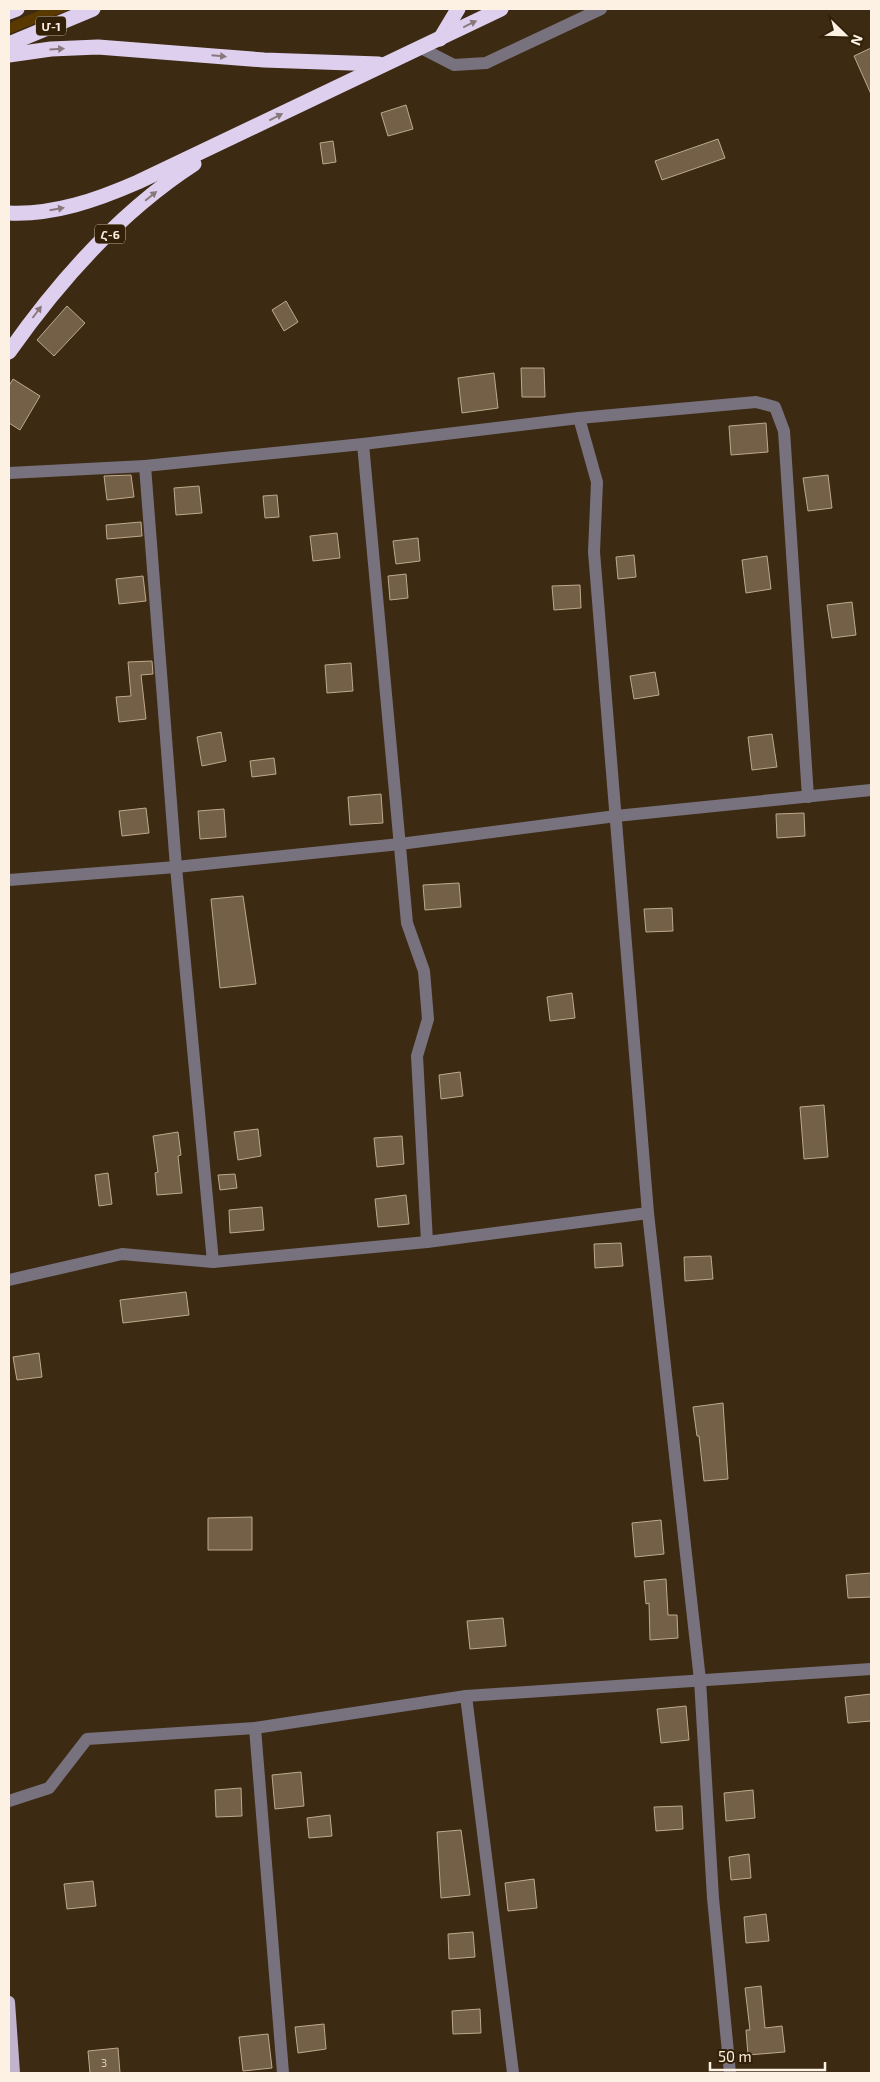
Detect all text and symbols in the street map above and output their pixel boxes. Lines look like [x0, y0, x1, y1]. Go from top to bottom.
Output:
north arrow [820, 10, 870, 60]
road number: Մ-1 [36, 16, 66, 36]
one-way arrow [463, 20, 477, 28]
text: N [848, 32, 867, 48]
one-way arrow [49, 45, 65, 53]
one-way arrow [211, 52, 227, 60]
one-way arrow [269, 113, 284, 121]
one-way arrow [144, 191, 157, 202]
one-way arrow [50, 204, 66, 212]
road number: Հ-6 [95, 224, 125, 243]
one-way arrow [32, 305, 42, 319]
scale bar [710, 2040, 825, 2072]
text: 50 m [718, 2047, 752, 2065]
house number: 3 [101, 2056, 107, 2069]

